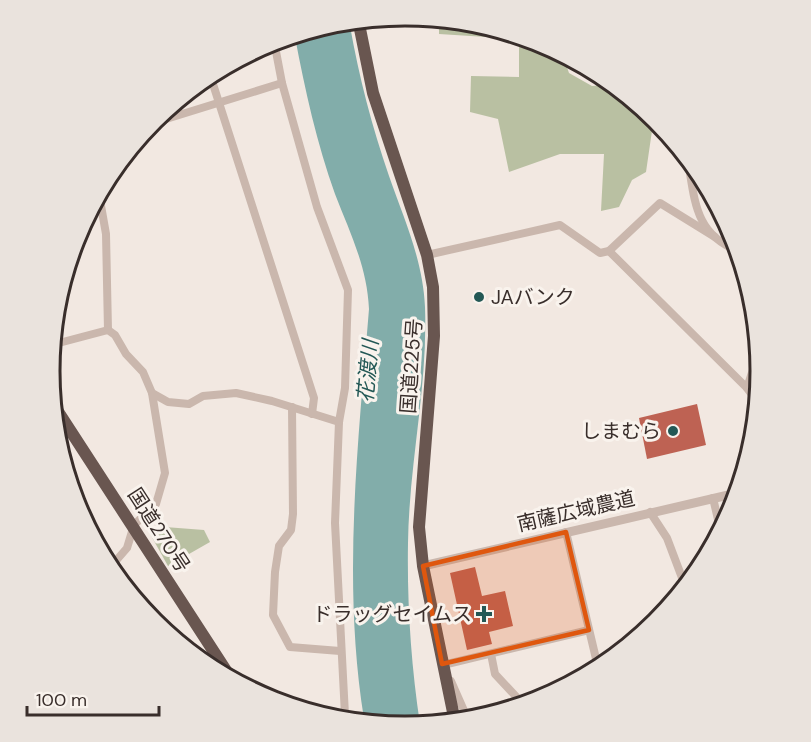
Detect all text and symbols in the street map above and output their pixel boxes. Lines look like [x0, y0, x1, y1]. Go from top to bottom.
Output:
place label: JAバンク [491, 284, 575, 310]
marker: JAバンク [472, 290, 486, 304]
street label: 国道225号 [395, 318, 427, 414]
water label: 花渡川 [351, 336, 385, 404]
place label: しまむら [581, 418, 661, 444]
marker: しまむら [666, 424, 680, 438]
street label: 国道270号 [122, 483, 196, 577]
street label: 南薩広域農道 [515, 485, 637, 537]
place label: ドラッグセイムス [312, 601, 472, 627]
marker: ドラッグセイムス [477, 607, 491, 621]
scale bar [27, 679, 159, 717]
text: 100 m [36, 688, 87, 712]

